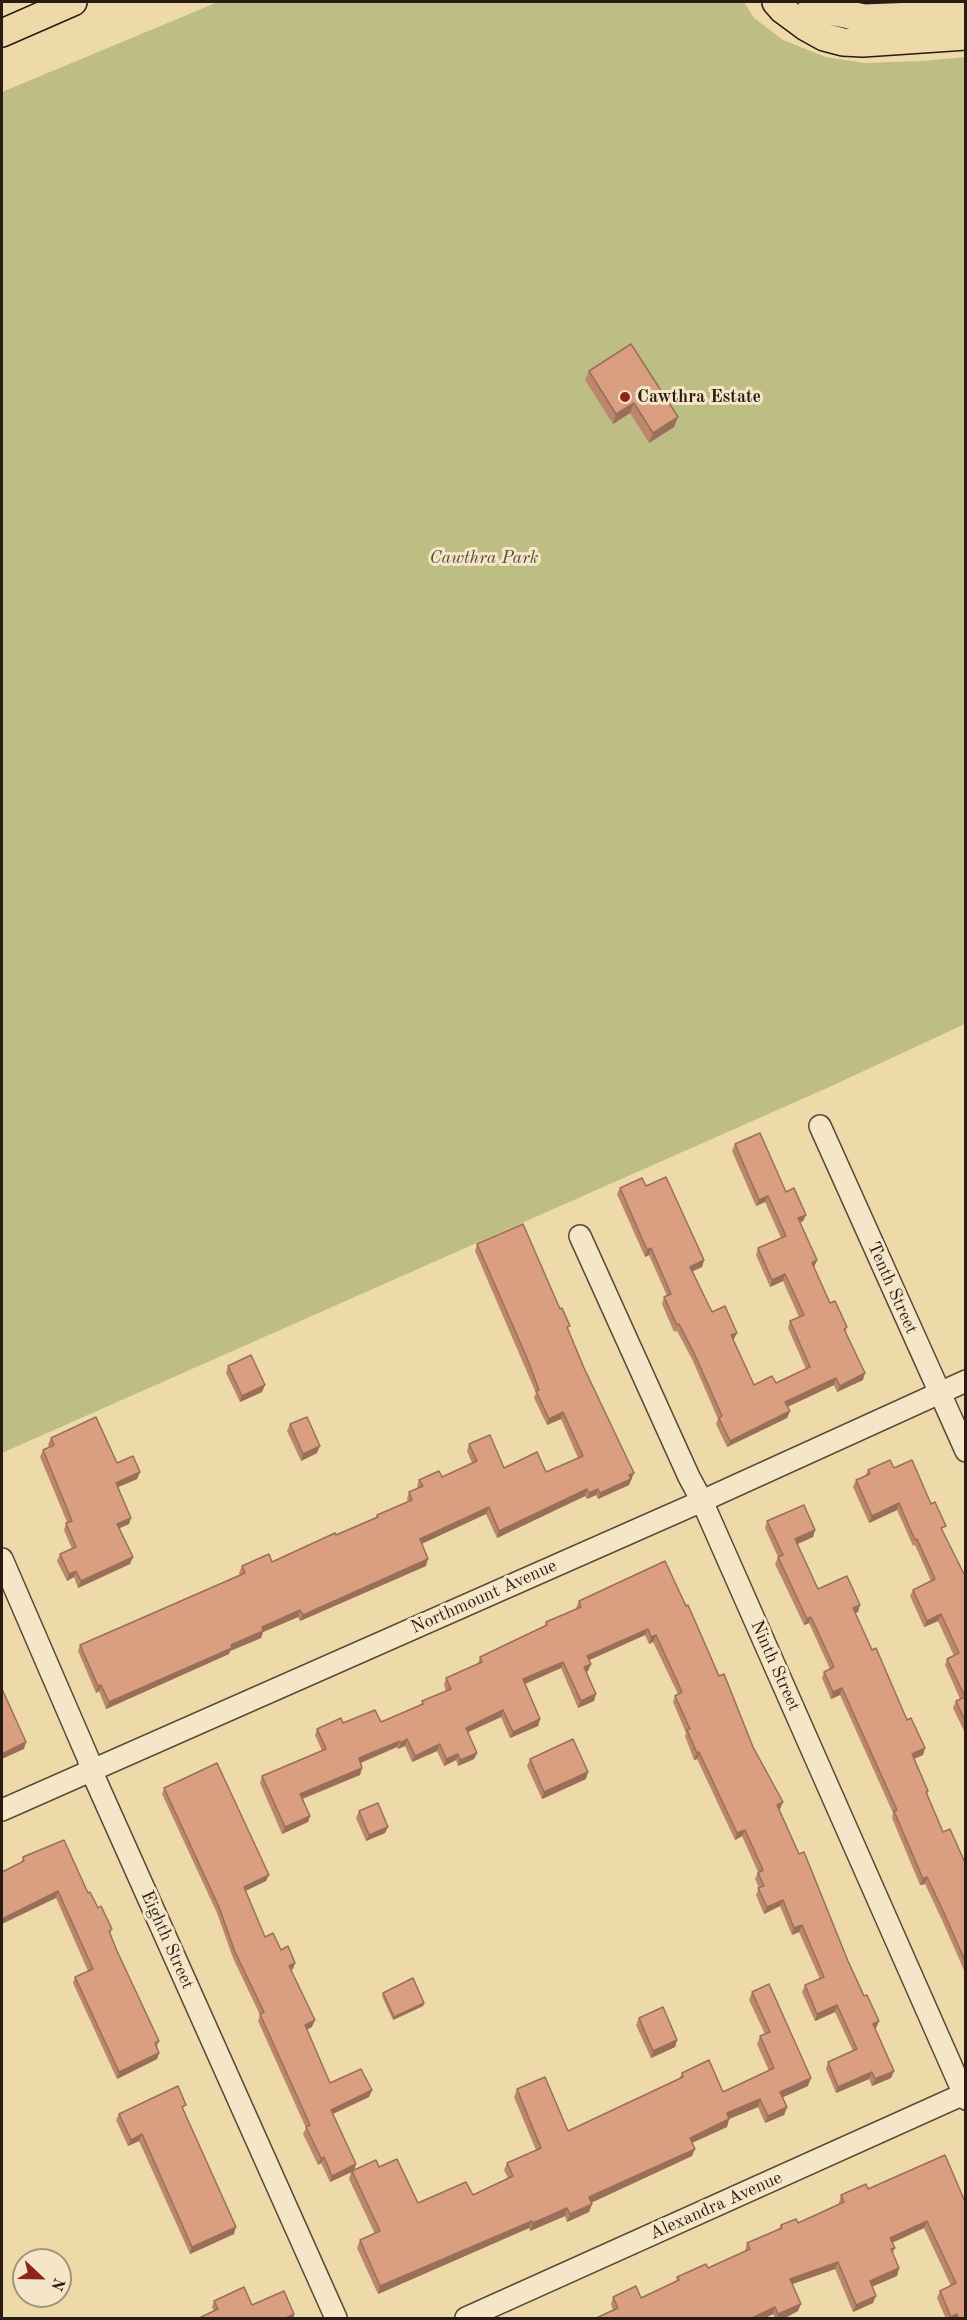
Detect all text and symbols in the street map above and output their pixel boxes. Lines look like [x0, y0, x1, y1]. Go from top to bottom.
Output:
place label: Cawthra Estate [637, 386, 761, 408]
marker: Cawthra Estate [618, 390, 632, 404]
park label: Cawthra Park [429, 547, 539, 569]
street label: Tenth Street [862, 1239, 922, 1337]
street label: Northmount Avenue [408, 1555, 560, 1639]
street label: Ninth Street [745, 1617, 805, 1715]
street label: Eighth Street [136, 1887, 198, 1993]
street label: Alexandra Avenue [646, 2167, 786, 2245]
north arrow [12, 2248, 72, 2308]
text: N [47, 2275, 67, 2293]

